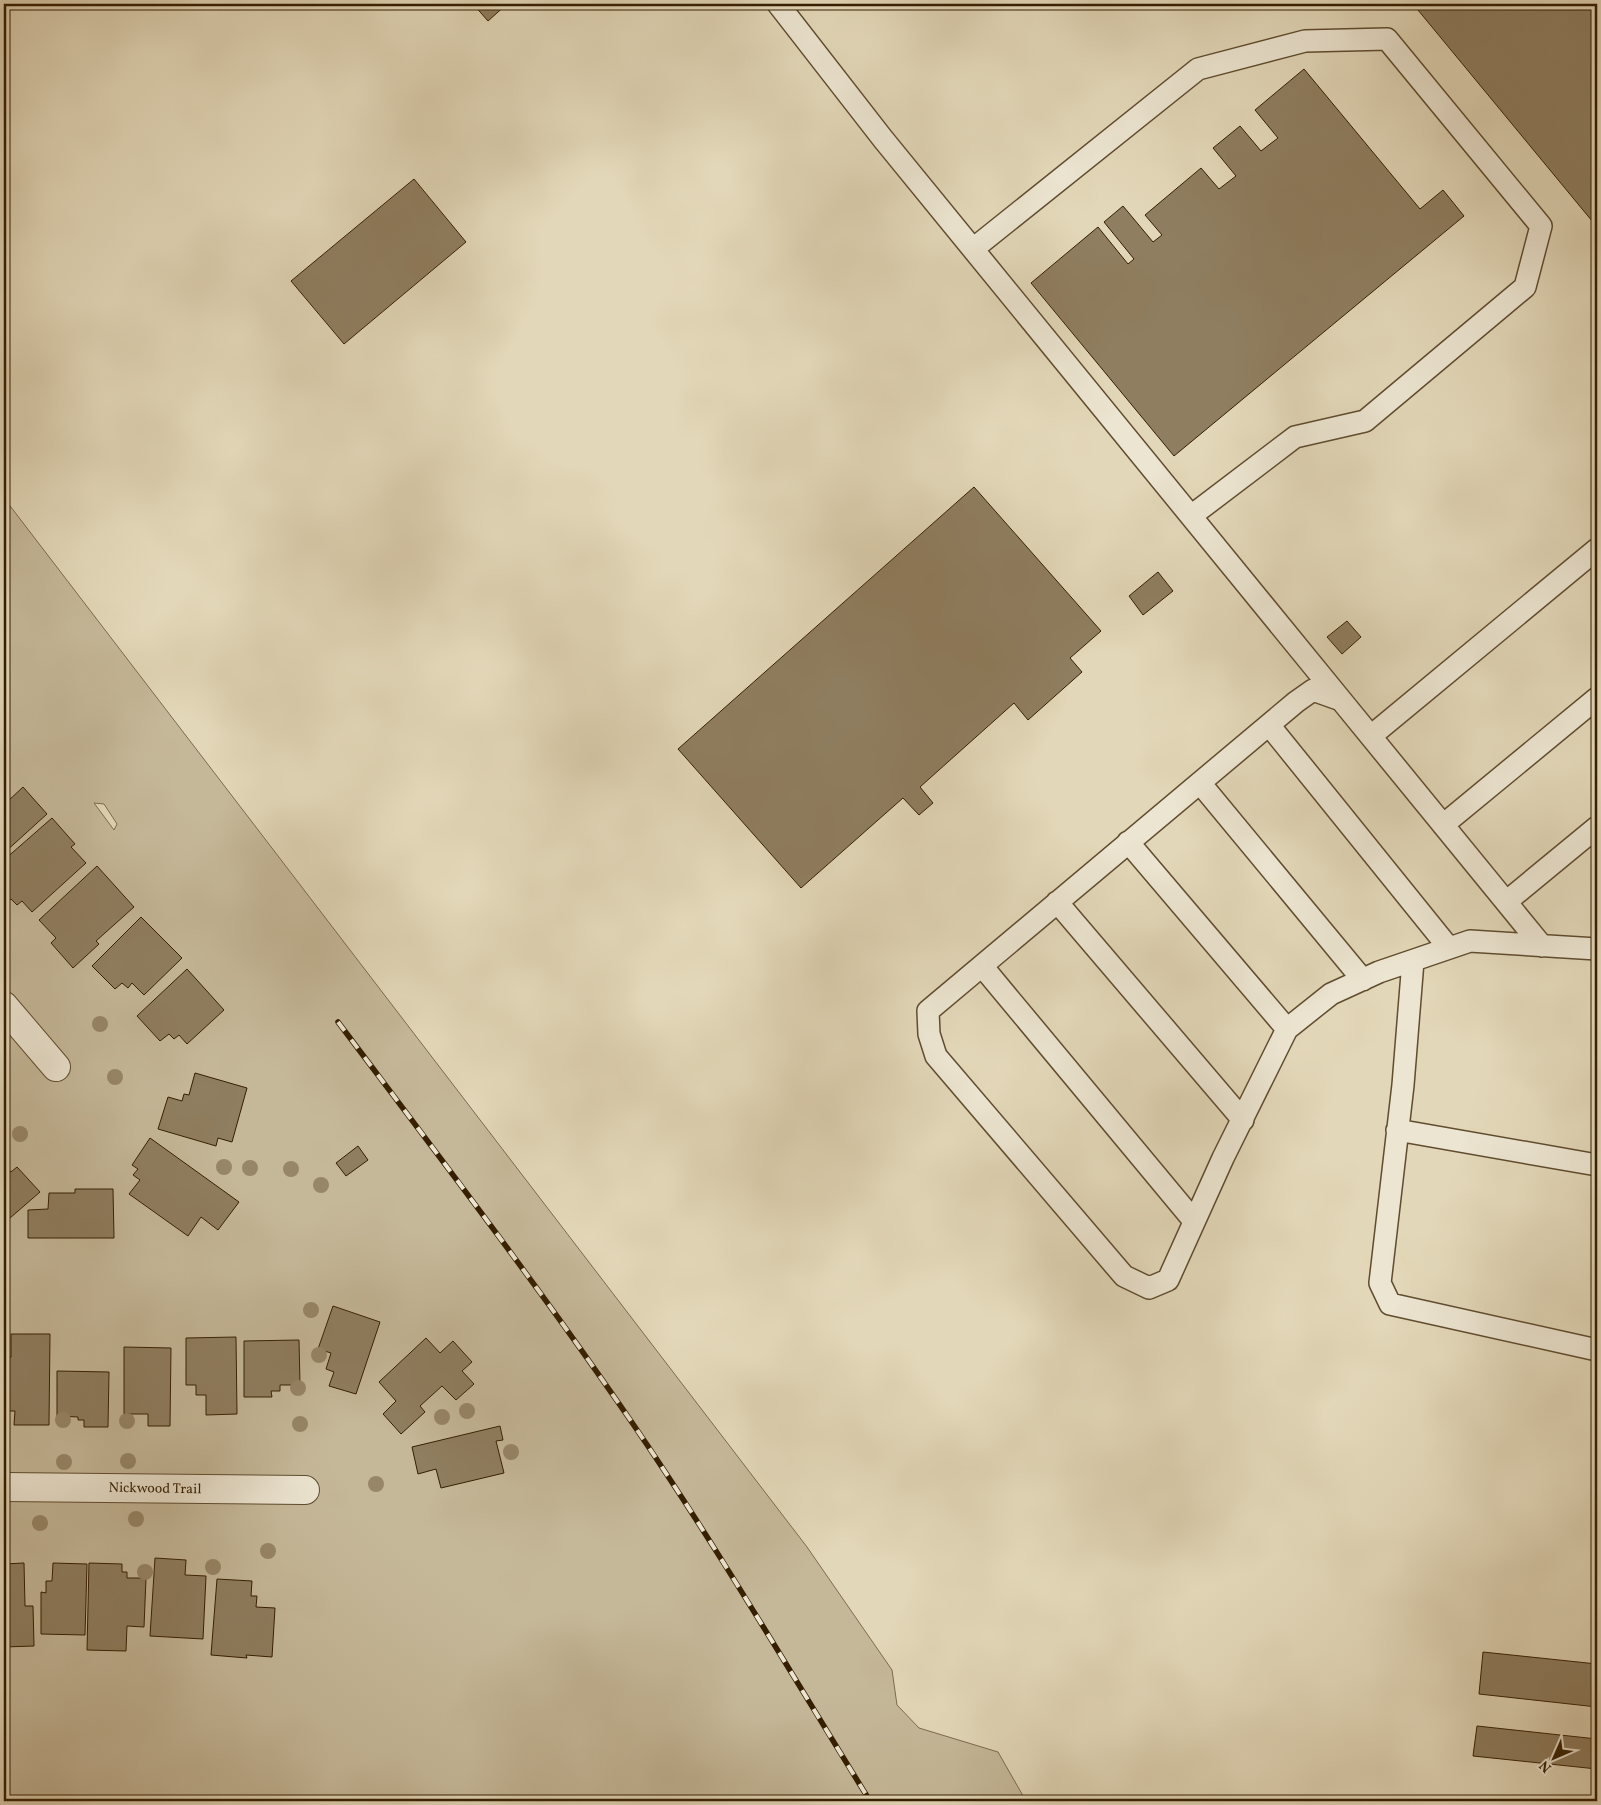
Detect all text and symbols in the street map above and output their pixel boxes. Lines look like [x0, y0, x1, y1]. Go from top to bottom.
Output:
street label: Nickwood Trail [108, 1479, 202, 1499]
north arrow [1528, 1732, 1578, 1782]
text: N [1536, 1756, 1556, 1776]

